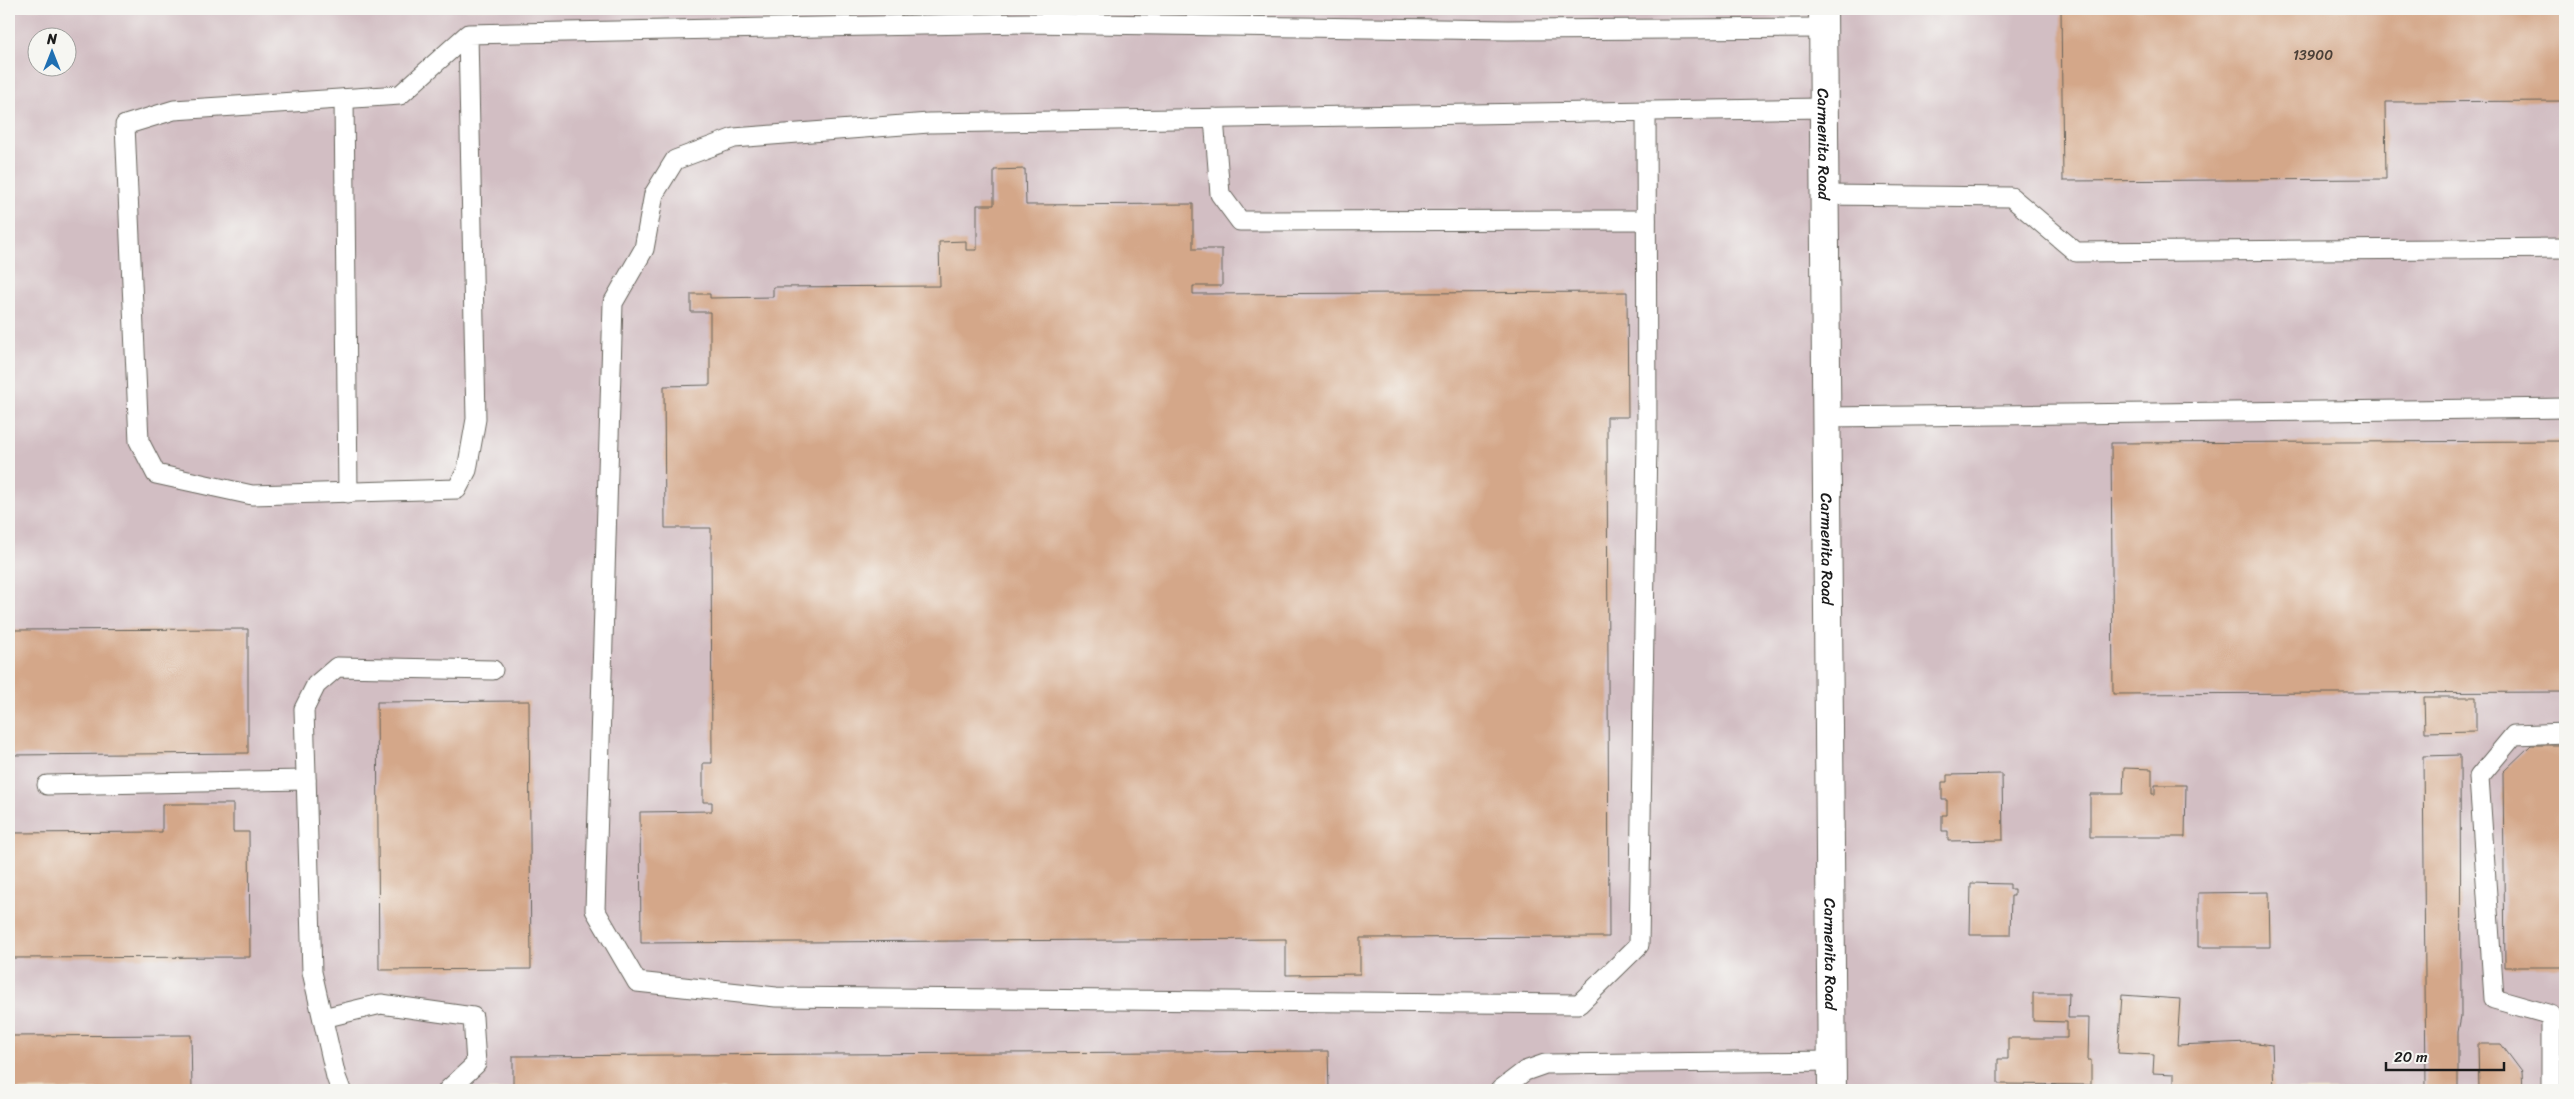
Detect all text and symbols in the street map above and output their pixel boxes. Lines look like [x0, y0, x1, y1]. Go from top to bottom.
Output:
text: N [46, 27, 57, 52]
north arrow [28, 28, 78, 78]
house number: 13900 [2293, 43, 2333, 68]
street label: Carmenita Road [1809, 88, 1839, 202]
street label: Carmenita Road [1813, 493, 1842, 607]
street label: Carmenita Road [1816, 898, 1846, 1012]
scale bar [2386, 1039, 2504, 1071]
text: 20 m [2394, 1044, 2428, 1070]

